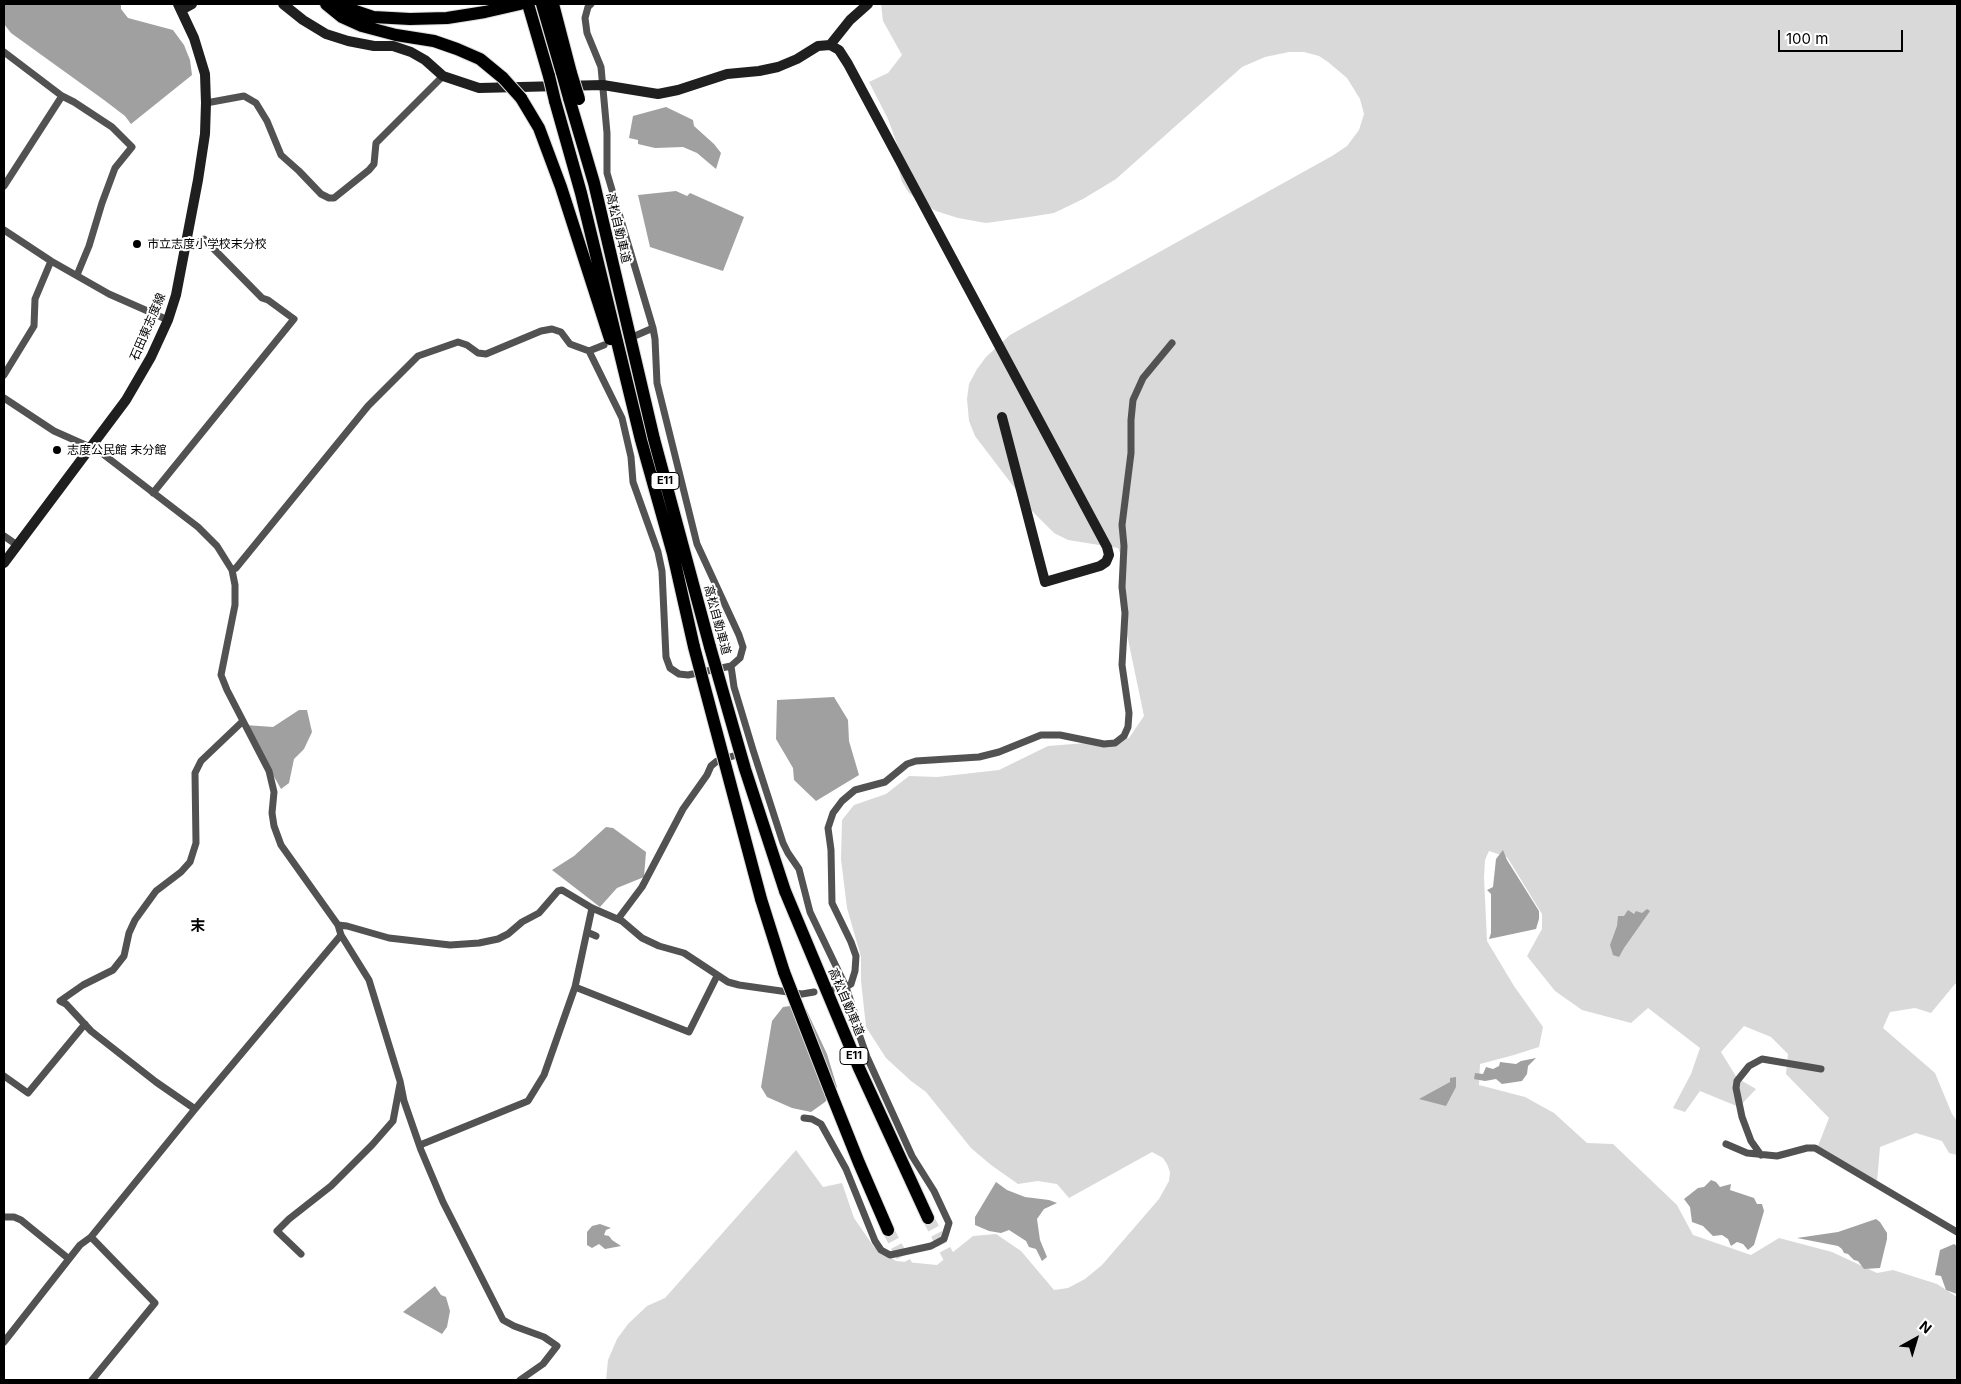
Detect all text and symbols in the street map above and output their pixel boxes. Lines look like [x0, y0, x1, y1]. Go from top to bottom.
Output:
scale bar [1781, 20, 1906, 52]
text: 100 m [1786, 29, 1828, 48]
street label: 高松自動車道 [603, 191, 633, 265]
place label: 市立志度小学校末分校 [147, 237, 267, 251]
marker: 市立志度小学校末分校 [131, 238, 143, 250]
street label: 石田東志度線 [127, 291, 169, 363]
place label: 志度公民館 末分館 [67, 443, 166, 457]
marker: 志度公民館 末分館 [51, 444, 63, 456]
road number: E11 [651, 472, 679, 490]
street label: 高松自動車道 [701, 583, 733, 657]
district label: 末 [191, 917, 205, 935]
street label: 高松自動車道 [825, 966, 867, 1038]
road number: E11 [840, 1048, 868, 1064]
north arrow [1891, 1314, 1941, 1364]
text: N [1916, 1317, 1935, 1337]

